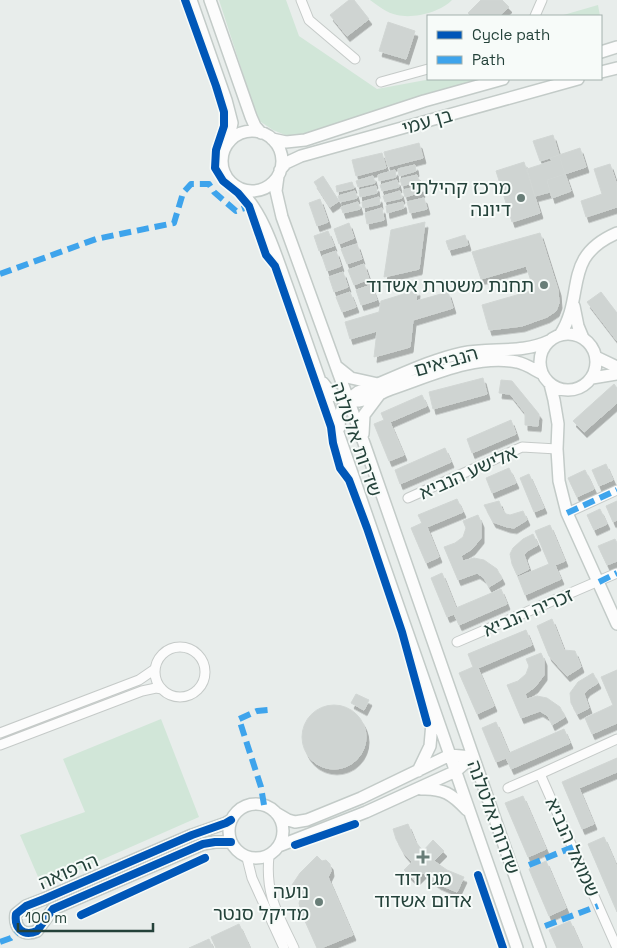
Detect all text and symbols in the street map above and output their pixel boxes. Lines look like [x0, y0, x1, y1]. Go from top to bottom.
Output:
legend [427, 15, 602, 80]
text: Cycle path [472, 25, 550, 44]
text: Path [472, 50, 505, 69]
street label: בן עמי [399, 102, 455, 141]
place label: מרכז קהילתי דיונה [410, 175, 511, 222]
marker: מרכז קהילתי דיונה [515, 192, 527, 204]
place label: תחנת משטרת אשדוד [366, 273, 534, 298]
marker: תחנת משטרת אשדוד [538, 279, 550, 291]
street label: הנביאים [411, 340, 481, 382]
street label: שדרות אלטלנה [325, 379, 388, 500]
street label: אלישע הנביא [415, 440, 521, 505]
street label: זכריה הנביא [479, 582, 577, 643]
street label: שדרות אלטלנה [461, 757, 526, 878]
street label: שמואל הנביא [539, 794, 606, 901]
street label: הרפואה [34, 848, 102, 895]
marker: מגן דוד אדום אשדוד [416, 850, 430, 864]
place label: מגן דוד אדום אשדוד [374, 866, 472, 913]
place label: נועה מדיקל סנטר [213, 879, 309, 926]
marker: נועה מדיקל סנטר [313, 896, 325, 908]
scale bar [18, 900, 152, 932]
text: 100 m [25, 908, 67, 927]

